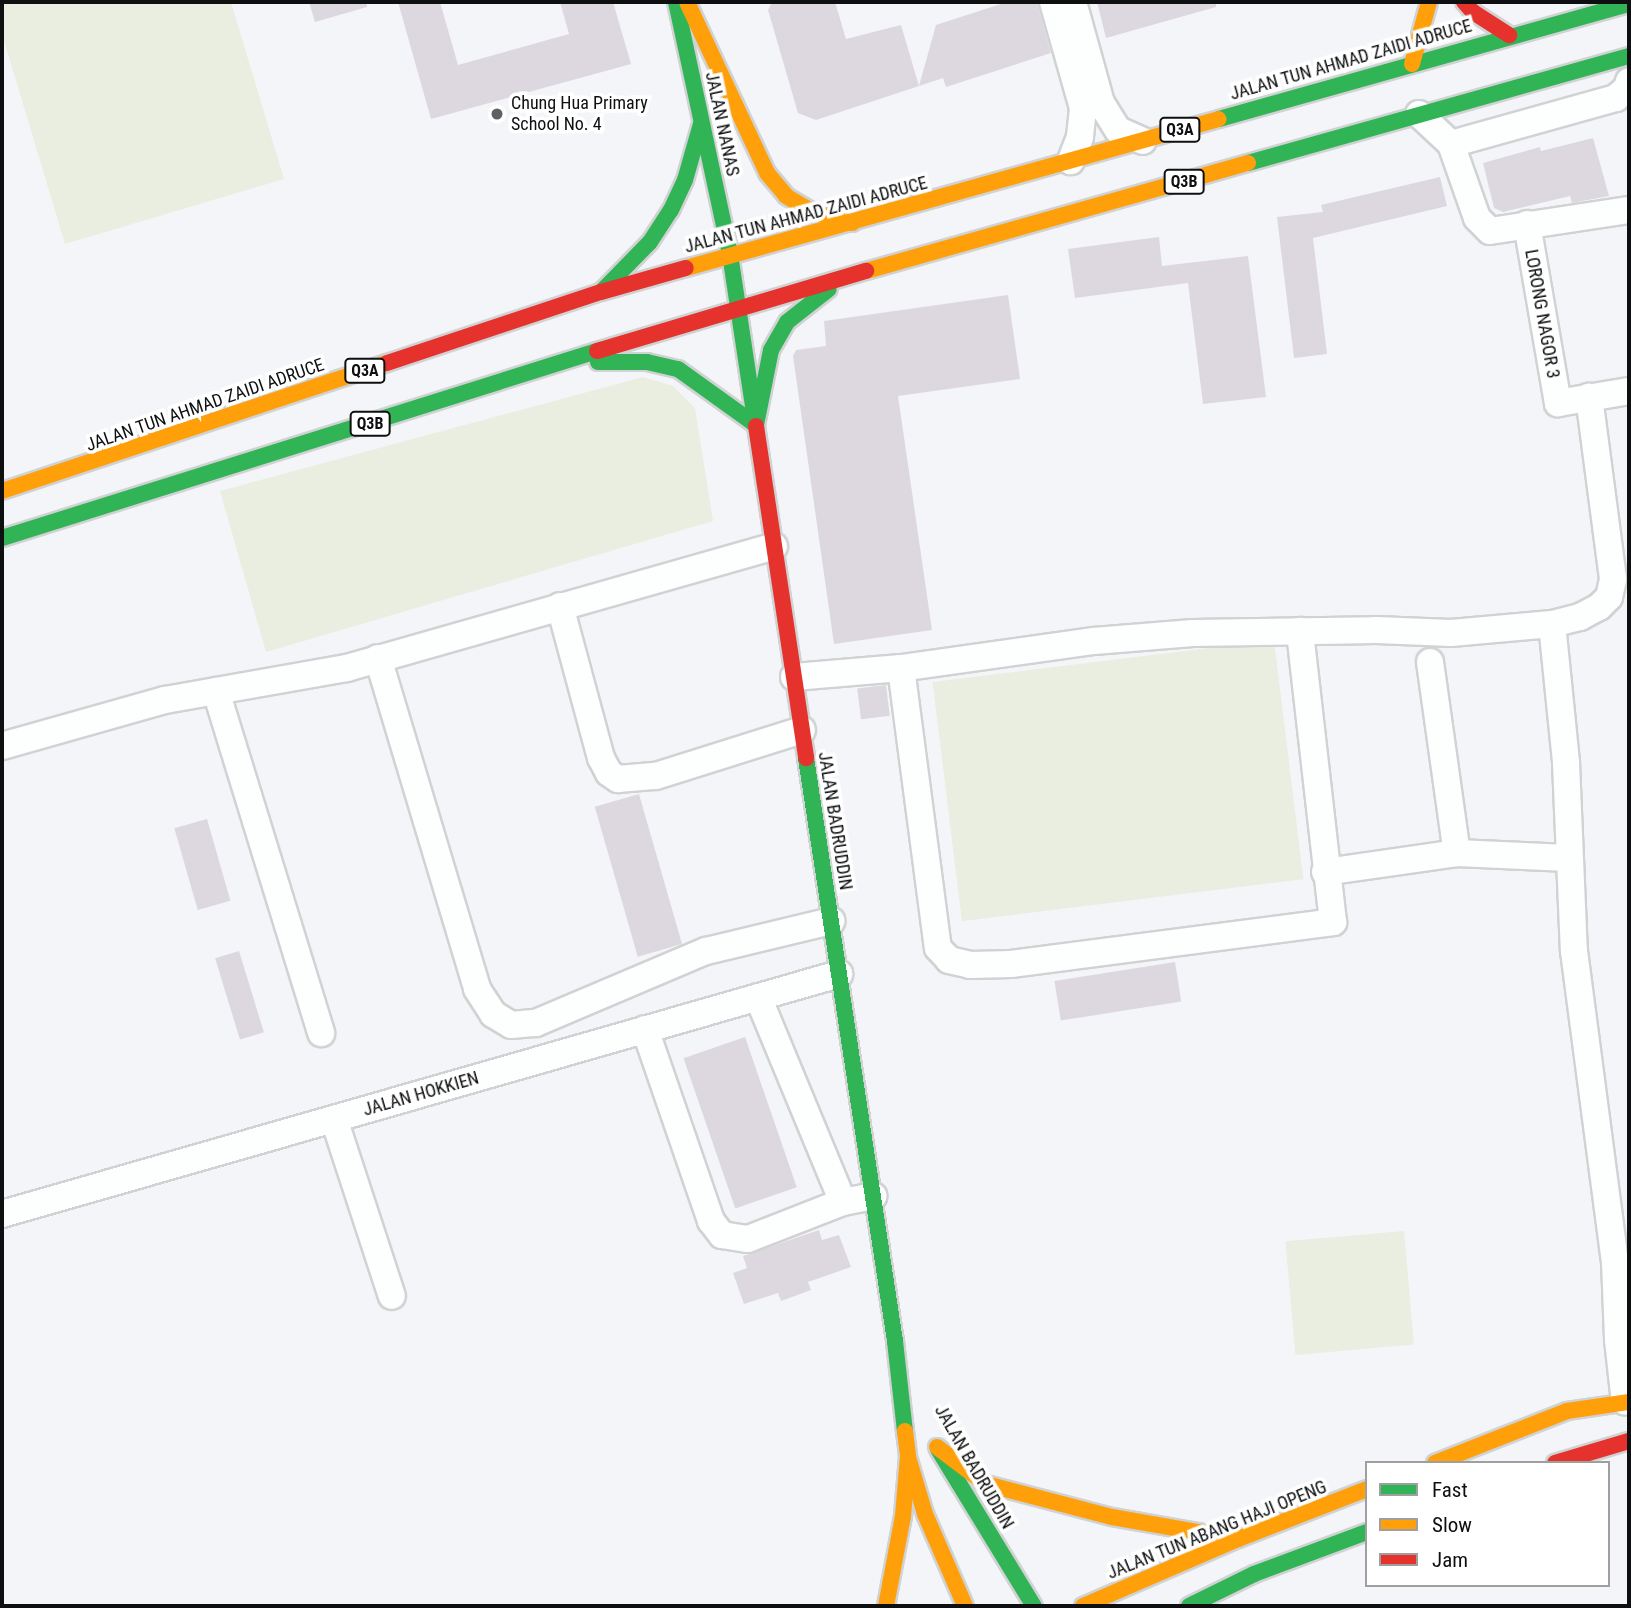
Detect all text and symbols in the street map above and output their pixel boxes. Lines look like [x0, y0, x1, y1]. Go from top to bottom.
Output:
street label: JALAN TUN AHMAD ZAIDI ADRUCE [1227, 15, 1475, 105]
street label: JALAN NANAS [700, 70, 744, 178]
place label: Chung Hua Primary School No. 4 [511, 93, 648, 136]
marker: Chung Hua Primary School No. 4 [489, 106, 505, 122]
road number: Q3A [1159, 118, 1201, 142]
road number: Q3B [1163, 170, 1205, 194]
street label: JALAN TUN AHMAD ZAIDI ADRUCE [682, 172, 930, 258]
street label: LORONG NAGOR 3 [1520, 248, 1564, 380]
street label: JALAN TUN AHMAD ZAIDI ADRUCE [83, 354, 327, 456]
road number: Q3A [344, 358, 386, 384]
road number: Q3B [349, 412, 391, 436]
street label: JALAN BADRUDDIN [813, 750, 857, 892]
street label: JALAN HOKKIEN [361, 1067, 481, 1121]
street label: JALAN BADRUDDIN [930, 1401, 1018, 1533]
legend [1365, 1461, 1610, 1587]
street label: JALAN TUN ABANG HAJI OPENG [1104, 1476, 1330, 1584]
text: Fast [1432, 1478, 1468, 1502]
text: Slow [1432, 1513, 1472, 1537]
text: Jam [1432, 1548, 1468, 1572]

